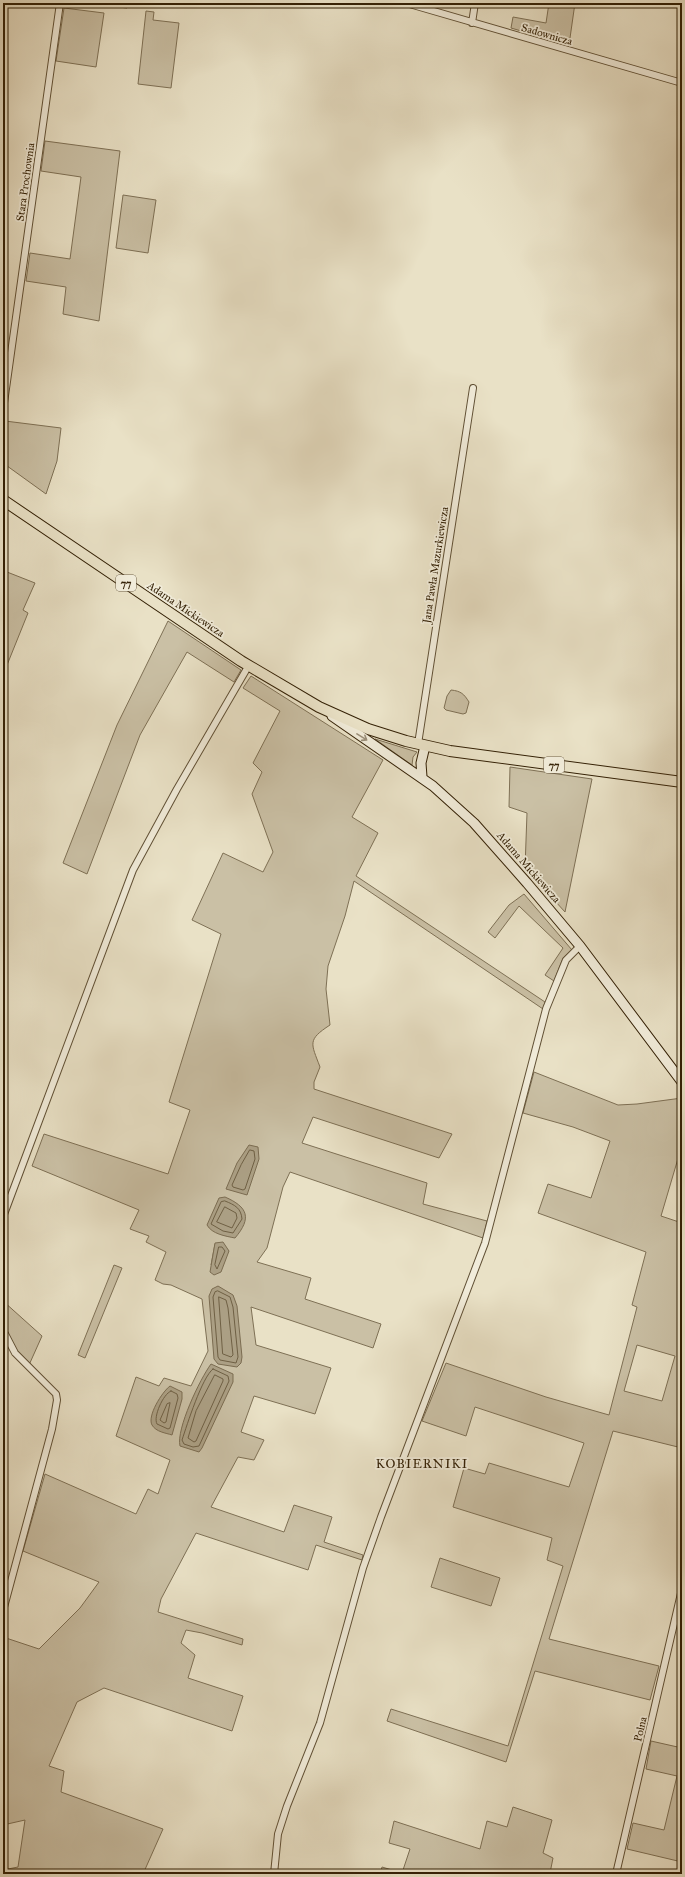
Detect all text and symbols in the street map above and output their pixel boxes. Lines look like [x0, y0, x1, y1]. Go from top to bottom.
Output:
street label: Sadownicza [520, 21, 574, 48]
street label: Stara Prochownia [14, 142, 37, 222]
street label: Jana Pawła Mazurkiewicza [420, 506, 452, 625]
road number: 77 [116, 575, 136, 591]
street label: Adama Mickiewicza [144, 578, 227, 640]
one-way arrow [356, 734, 368, 742]
road number: 77 [544, 757, 564, 773]
street label: Adama Mickiewicza [494, 828, 563, 906]
district label: KOBIERNIKI [376, 1456, 468, 1472]
street label: Polna [631, 1715, 650, 1743]

